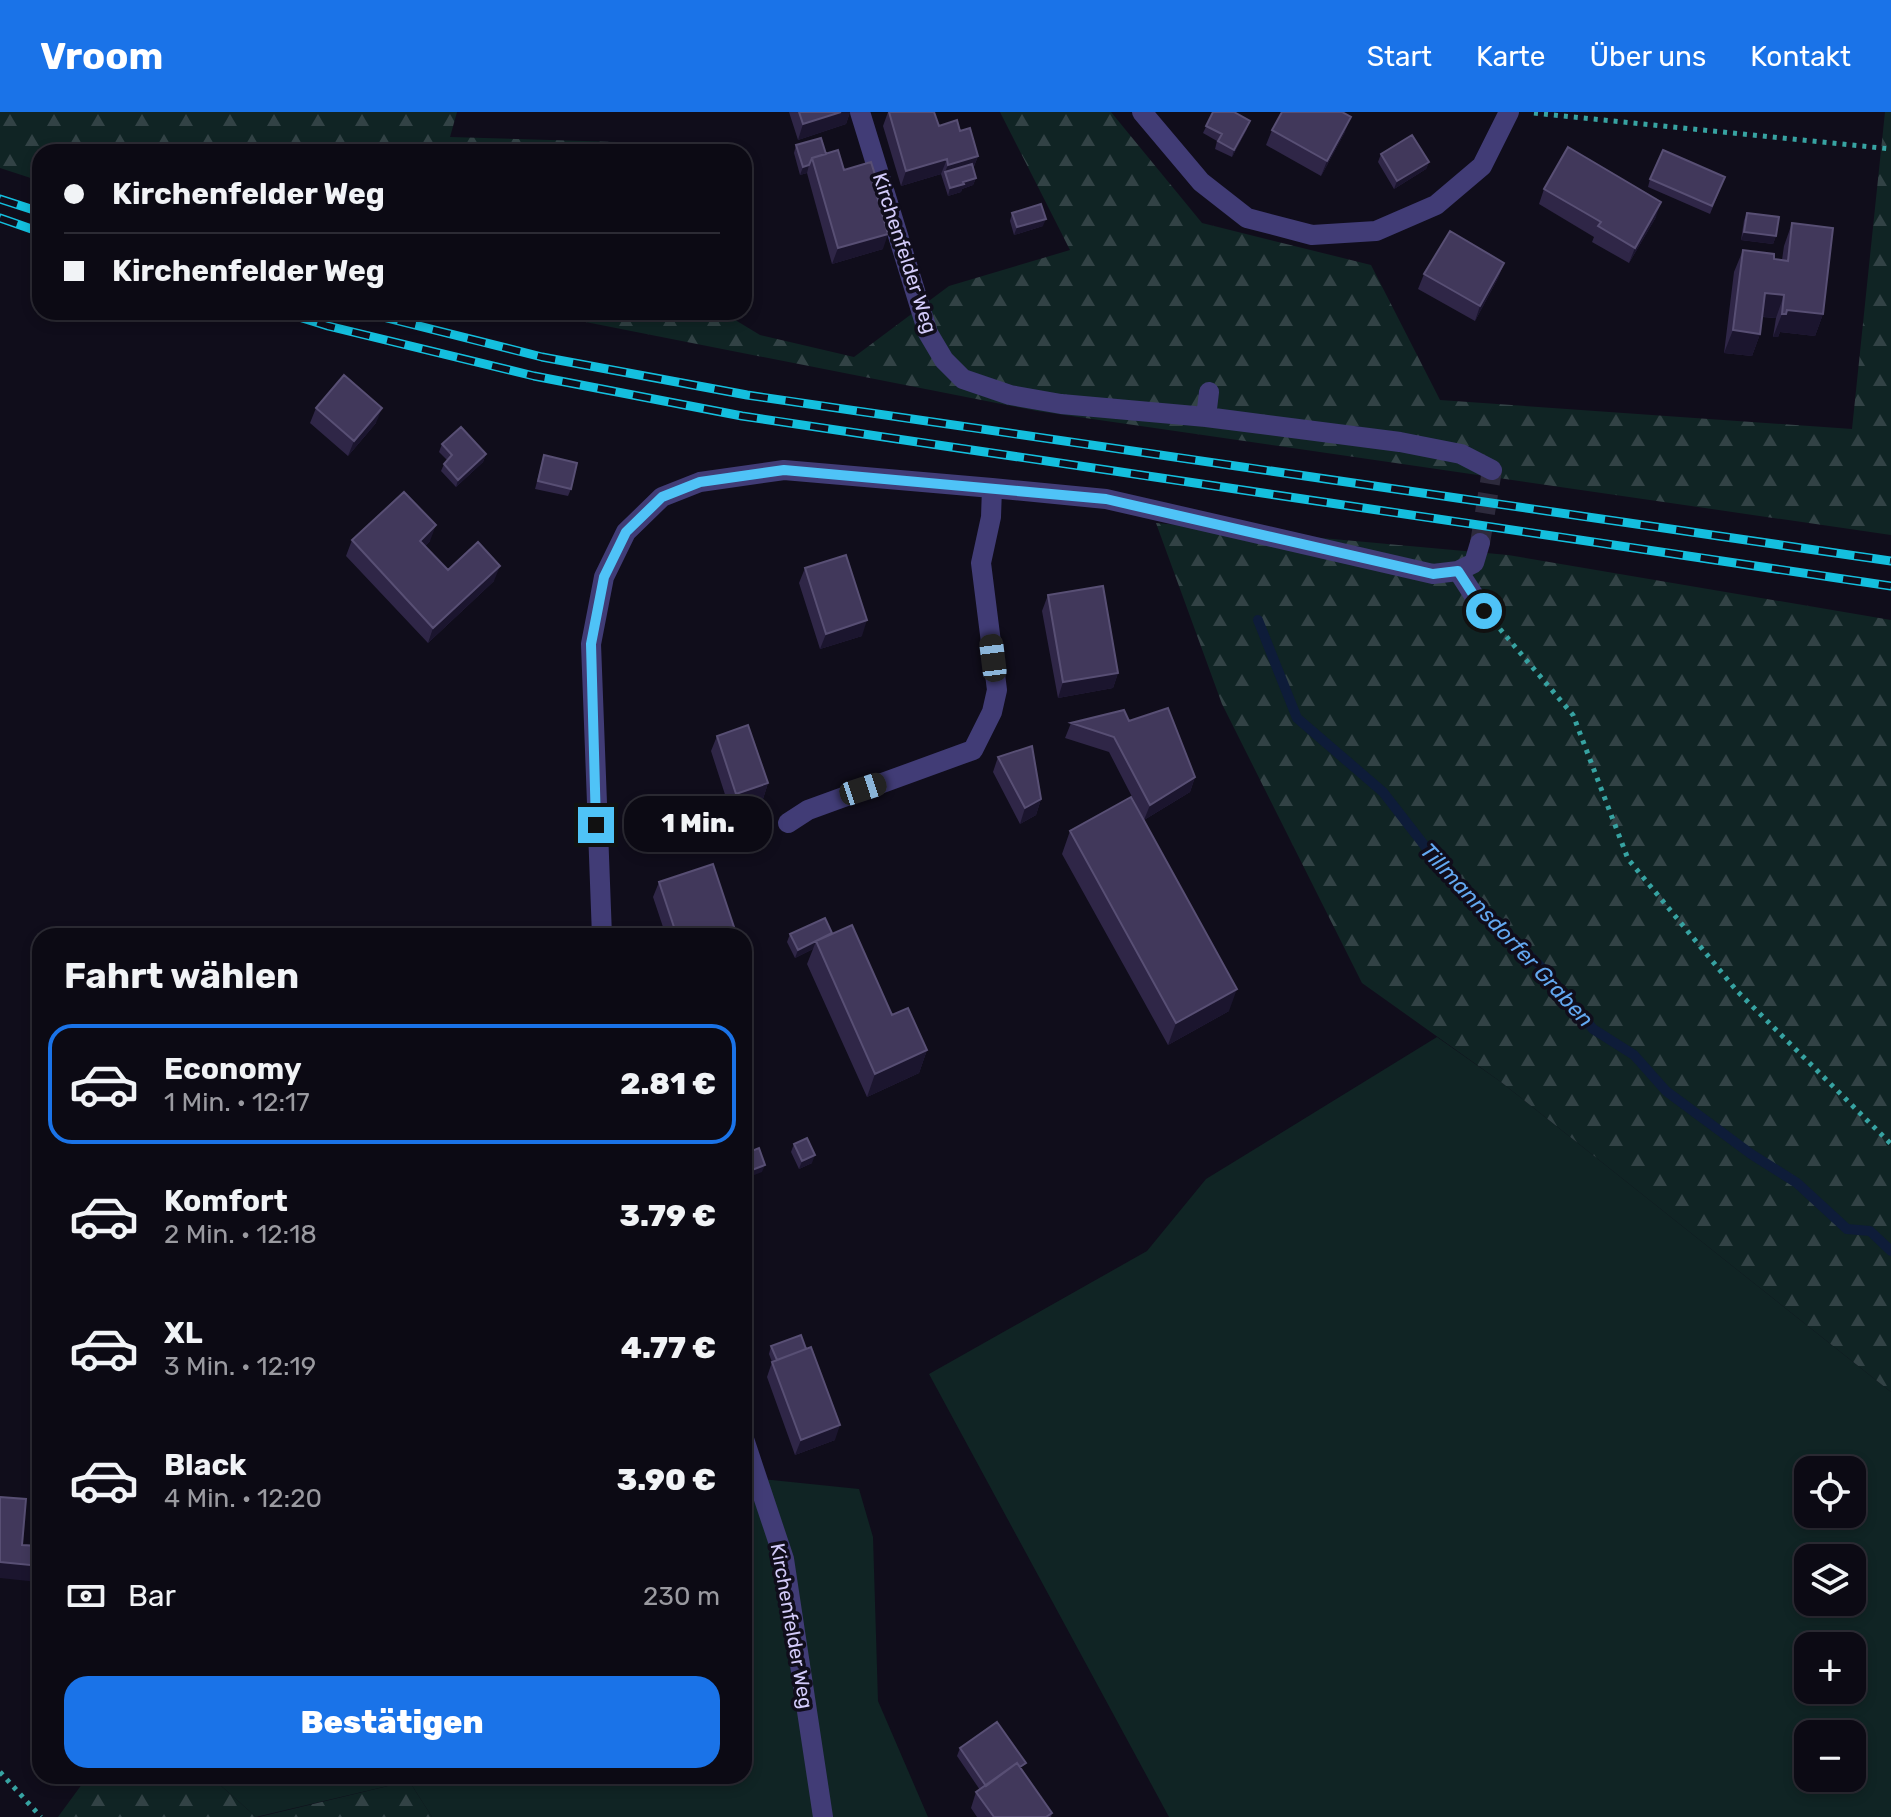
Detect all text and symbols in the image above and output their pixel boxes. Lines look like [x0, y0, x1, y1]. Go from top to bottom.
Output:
text: Vroom [40, 33, 163, 79]
text: Start [1367, 40, 1432, 73]
text: Karte [1476, 40, 1545, 73]
text: Über uns [1589, 40, 1706, 73]
text: Kontakt [1750, 40, 1851, 73]
street label: Kirchenfelder Weg [868, 170, 942, 336]
text: Kirchenfelder Weg [112, 176, 385, 212]
text: Kirchenfelder Weg [112, 253, 385, 289]
route start [1466, 593, 1502, 629]
car [978, 633, 1008, 683]
car [836, 770, 890, 808]
callout: 1 Min. [624, 797, 772, 853]
route end [578, 807, 614, 843]
text: 1 Min. [661, 808, 735, 839]
water label: Tillmannsdorfer Graben [1415, 837, 1599, 1033]
text: Fahrt wählen [64, 954, 299, 997]
icon: car [68, 1048, 140, 1120]
text: Economy [164, 1051, 302, 1087]
text: 2.81 € [620, 1066, 716, 1102]
text: 1 Min. · 12:17 [164, 1087, 310, 1118]
icon: car [68, 1180, 140, 1252]
text: Komfort [164, 1183, 288, 1219]
text: 3.79 € [620, 1198, 716, 1234]
text: 2 Min. · 12:18 [164, 1219, 317, 1250]
icon: car [68, 1312, 140, 1384]
text: XL [164, 1315, 203, 1351]
text: 4.77 € [621, 1330, 716, 1366]
text: 3 Min. · 12:19 [164, 1351, 316, 1382]
icon: car [68, 1444, 140, 1516]
text: Black [164, 1447, 247, 1483]
map controls [1794, 1456, 1866, 1792]
button: locate [1794, 1456, 1866, 1528]
text: 3.90 € [617, 1462, 716, 1498]
text: 4 Min. · 12:20 [164, 1483, 322, 1514]
street label: Kirchenfelder Weg [766, 1541, 818, 1711]
button: layers [1794, 1544, 1866, 1616]
icon: cash [64, 1574, 108, 1618]
text: Bar [128, 1578, 176, 1614]
text: 230 m [643, 1581, 720, 1612]
button: + [1794, 1632, 1866, 1704]
button: Bestätigen [64, 1676, 720, 1768]
button: − [1794, 1720, 1866, 1792]

